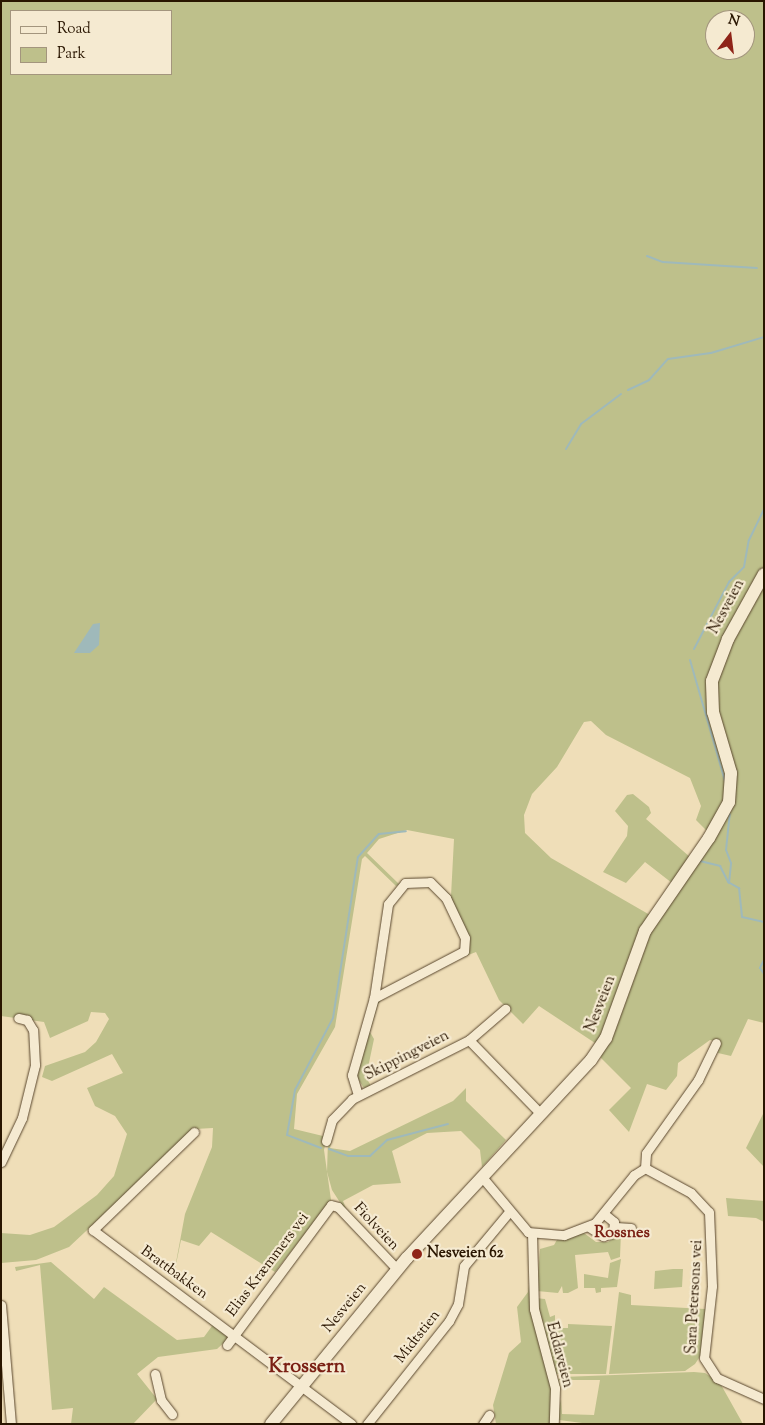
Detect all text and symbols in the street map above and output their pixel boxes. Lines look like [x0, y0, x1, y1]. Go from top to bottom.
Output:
legend [10, 10, 172, 75]
north arrow [705, 10, 755, 60]
text: N [726, 10, 742, 33]
text: Road [57, 19, 91, 40]
text: Park [57, 44, 86, 65]
street label: Nesveien [705, 577, 749, 637]
street label: Nesveien [582, 973, 620, 1035]
street label: Skippingveien [362, 1027, 452, 1085]
street label: Fiolveien [349, 1199, 403, 1255]
street label: Elias Kræmmers vei [223, 1209, 313, 1321]
district label: Rossnes [594, 1224, 650, 1244]
street label: Sara Petersons vei [683, 1239, 707, 1355]
street label: Brattbakken [137, 1243, 211, 1303]
place label: Nesveien 62 [427, 1245, 504, 1263]
marker: Nesveien 62 [411, 1248, 423, 1260]
street label: Nesveien [319, 1279, 371, 1337]
street label: Midtstien [392, 1307, 444, 1367]
street label: Eddaveien [542, 1320, 576, 1390]
district label: Krossern [269, 1355, 345, 1379]

